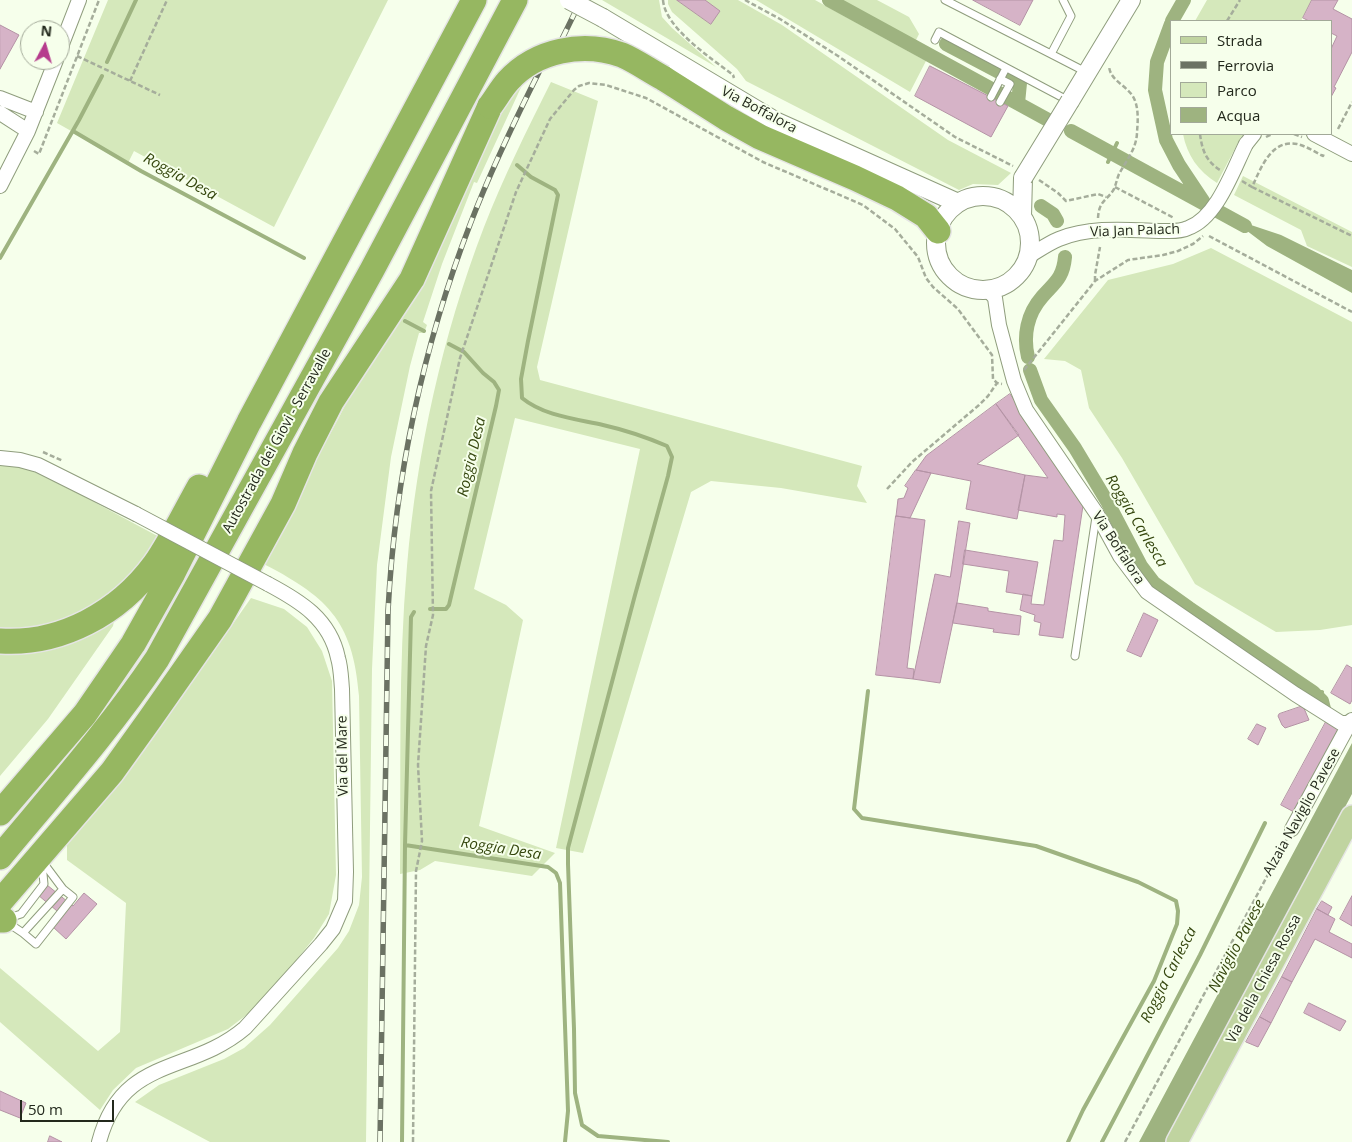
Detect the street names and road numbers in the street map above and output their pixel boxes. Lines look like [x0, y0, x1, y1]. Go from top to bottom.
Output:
street label: Via Boffalora [718, 83, 800, 137]
street label: Via Jan Palach [1090, 221, 1180, 241]
street label: Autostrada dei Giovi - Serravalle [219, 346, 335, 536]
street label: Via Boffalora [1088, 508, 1148, 588]
street label: Via del Mare [334, 715, 352, 797]
street label: Alzaia Naviglio Pavese [1260, 745, 1344, 879]
street label: Via della Chiesa Rossa [1223, 912, 1305, 1046]

